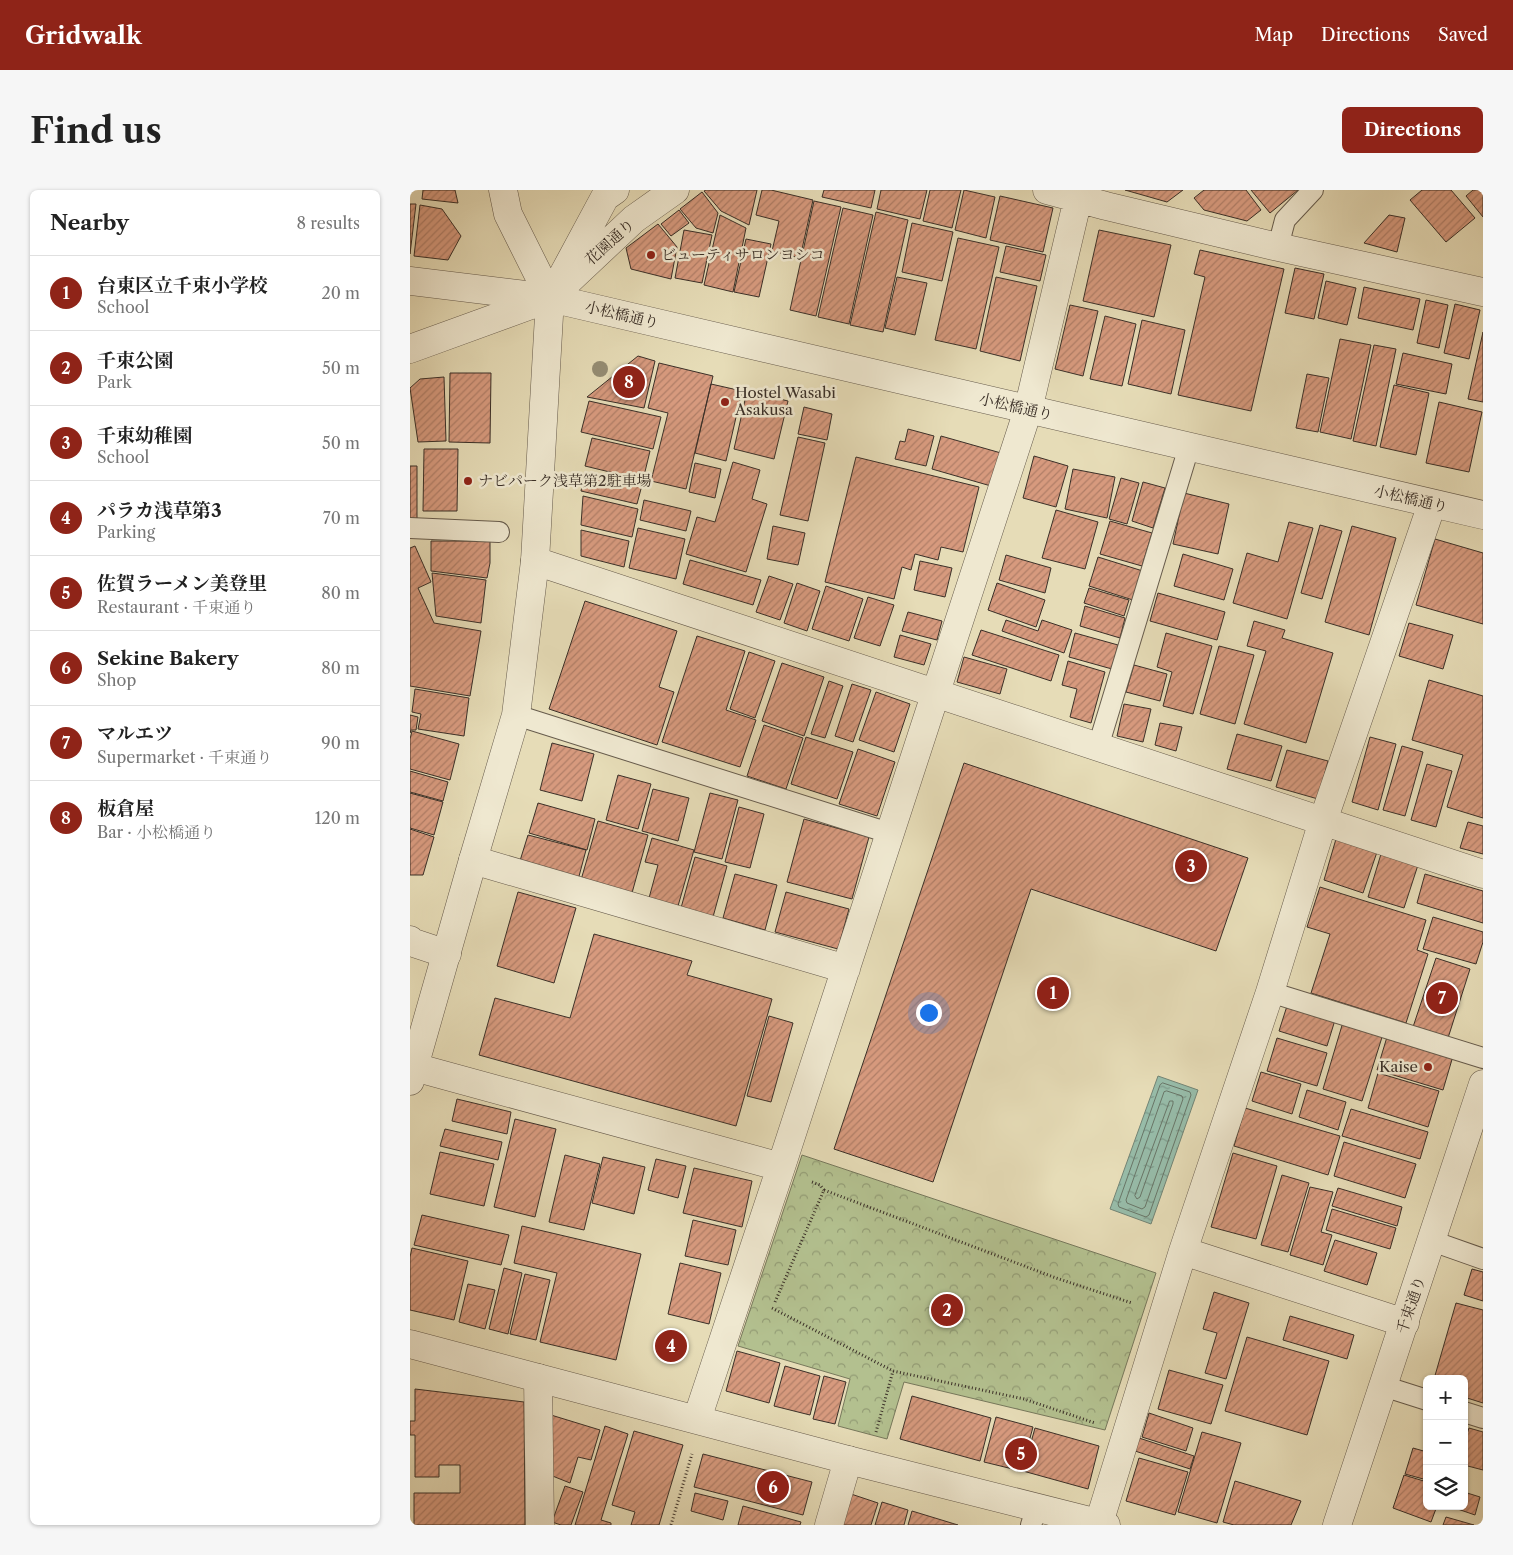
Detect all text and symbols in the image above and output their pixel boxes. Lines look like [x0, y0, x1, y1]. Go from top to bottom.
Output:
text: Gridwalk [25, 21, 142, 50]
text: Map [1254, 24, 1293, 46]
text: Directions [1321, 24, 1410, 46]
text: Saved [1438, 24, 1488, 46]
button: Directions [1342, 107, 1483, 153]
text: Find us [30, 109, 162, 152]
text: Nearby [50, 210, 129, 235]
text: 8 results [297, 213, 360, 233]
street label: 花園通り [581, 214, 638, 269]
place label: ビューティサロンヨシコ [661, 245, 825, 264]
marker: ビューティサロンヨシコ [645, 249, 657, 261]
text: 台東区立千束小学校 [97, 274, 268, 297]
text: 1 [62, 283, 70, 303]
text: 20 m [321, 283, 360, 303]
text: School [97, 297, 149, 317]
street label: 小松橋通り [583, 297, 661, 332]
text: 千束公園 [97, 349, 173, 372]
text: 2 [61, 358, 71, 378]
text: 50 m [322, 358, 360, 378]
pin: 8 [613, 363, 645, 401]
text: Park [97, 372, 132, 392]
place label: Hostel Wasabi Asakusa [734, 383, 836, 419]
street label: 小松橋通り [977, 389, 1055, 424]
marker: Hostel Wasabi Asakusa [719, 396, 731, 408]
text: 千束幼稚園 [97, 424, 192, 447]
text: 3 [61, 433, 71, 453]
text: 50 m [322, 433, 360, 453]
text: School [97, 447, 149, 467]
place label: ナビパーク浅草第2駐車場 [478, 471, 652, 490]
marker: ナビパーク浅草第2駐車場 [462, 475, 474, 487]
street label: 小松橋通り [1372, 481, 1450, 516]
text: パラカ浅草第3 [97, 499, 222, 522]
text: 4 [61, 508, 71, 528]
text: 70 m [323, 508, 360, 528]
text: Parking [97, 522, 155, 542]
text: 佐賀ラーメン美登里 [97, 572, 267, 595]
text: 5 [62, 583, 70, 603]
text: 80 m [321, 583, 360, 603]
text: Restaurant · 千束通り [97, 597, 256, 617]
text: Sekine Bakery [97, 647, 238, 670]
text: 6 [61, 658, 71, 678]
text: 80 m [321, 658, 360, 678]
text: Shop [97, 670, 136, 690]
text: マルエツ [97, 722, 173, 745]
text: 7 [62, 733, 70, 753]
text: 90 m [321, 733, 360, 753]
text: Supermarket · 千束通り [97, 747, 272, 767]
text: 板倉屋 [97, 797, 154, 820]
text: 8 [61, 808, 71, 828]
text: 120 m [315, 808, 360, 828]
text: Bar · 小松橋通り [97, 822, 216, 842]
pin: 3 [1175, 847, 1207, 885]
pin: 1 [1037, 974, 1069, 1012]
pin: 7 [1426, 979, 1458, 1017]
your location [916, 1000, 942, 1026]
place label: Kaise [1379, 1057, 1418, 1076]
marker: Kaise [1422, 1061, 1434, 1073]
street label: 千束通り [1392, 1273, 1429, 1336]
pin: 2 [931, 1291, 963, 1329]
pin: 4 [655, 1327, 687, 1365]
map controls [1423, 1375, 1468, 1510]
button: + [1423, 1375, 1468, 1420]
button: − [1423, 1420, 1468, 1465]
pin: 5 [1005, 1435, 1037, 1473]
button: layers [1423, 1465, 1468, 1510]
pin: 6 [757, 1468, 789, 1506]

